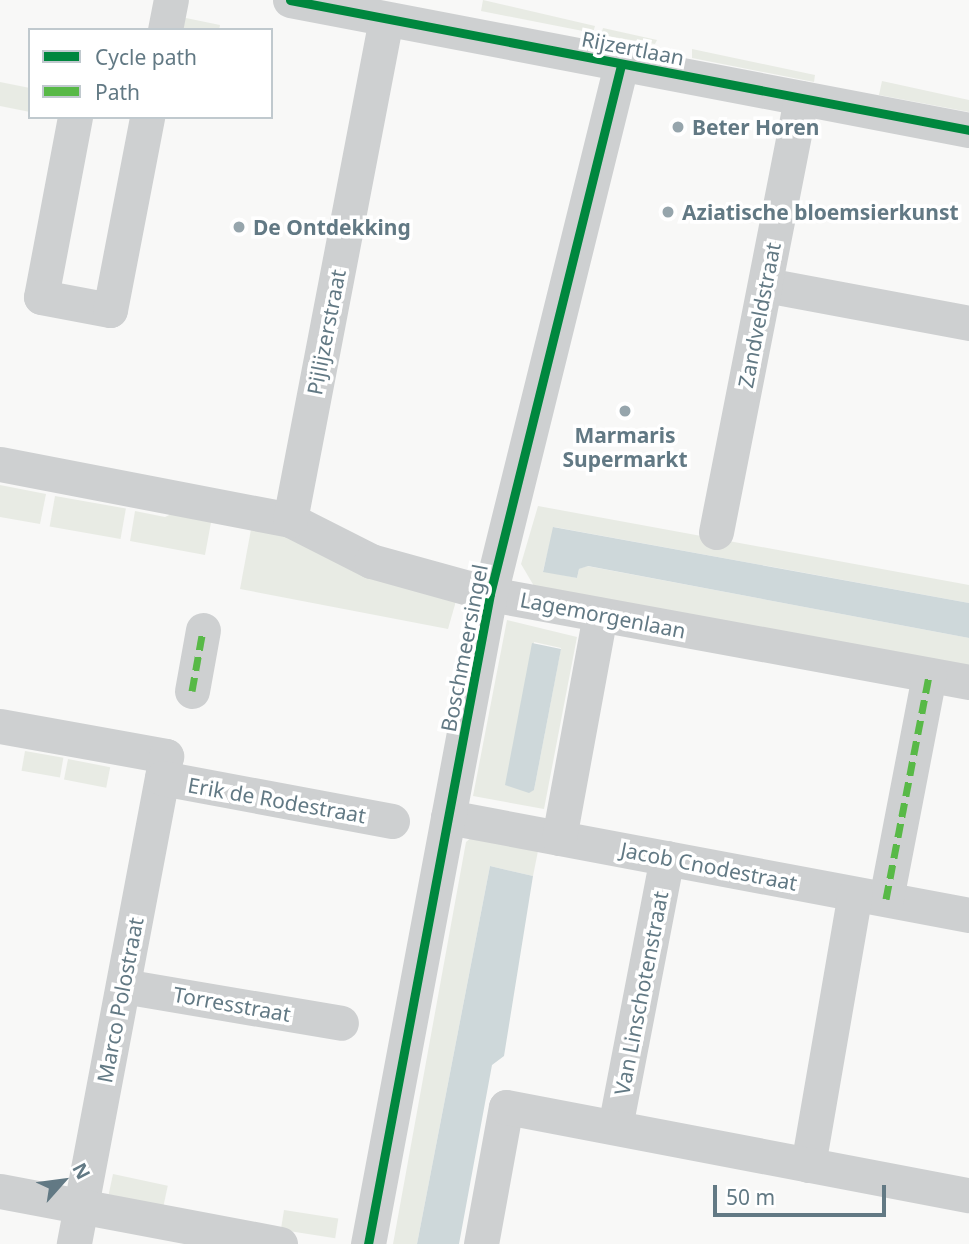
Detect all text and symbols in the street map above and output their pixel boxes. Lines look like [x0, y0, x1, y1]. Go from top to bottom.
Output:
street label: Rijzertlaan [580, 26, 686, 70]
legend [28, 28, 273, 119]
text: Cycle path [95, 43, 197, 71]
text: Path [95, 78, 140, 106]
place label: Beter Horen [692, 114, 819, 140]
marker: Beter Horen [670, 119, 686, 135]
place label: Aziatische bloemsierkunst [682, 199, 959, 225]
marker: Aziatische bloemsierkunst [660, 204, 676, 220]
place label: De Ontdekking [253, 214, 411, 240]
marker: De Ontdekking [231, 219, 247, 235]
street label: Zandveldstraat [733, 240, 785, 390]
street label: Pijlijzerstraat [301, 267, 351, 397]
marker: Marmaris Supermarkt [617, 403, 633, 419]
place label: Marmaris Supermarkt [563, 422, 687, 472]
street label: Boschmeersingel [435, 562, 493, 734]
street label: Lagemorgenlaan [518, 587, 688, 643]
street label: Erik de Rodestraat [186, 772, 368, 828]
street label: Jacob Cnodestraat [619, 837, 799, 895]
street label: Van Linschotenstraat [609, 889, 673, 1097]
street label: Marco Polostraat [92, 915, 148, 1085]
street label: Torresstraat [171, 981, 293, 1027]
north arrow [28, 1146, 98, 1216]
text: N [66, 1158, 97, 1184]
scale bar [717, 1170, 890, 1214]
text: 50 m [726, 1183, 775, 1211]

